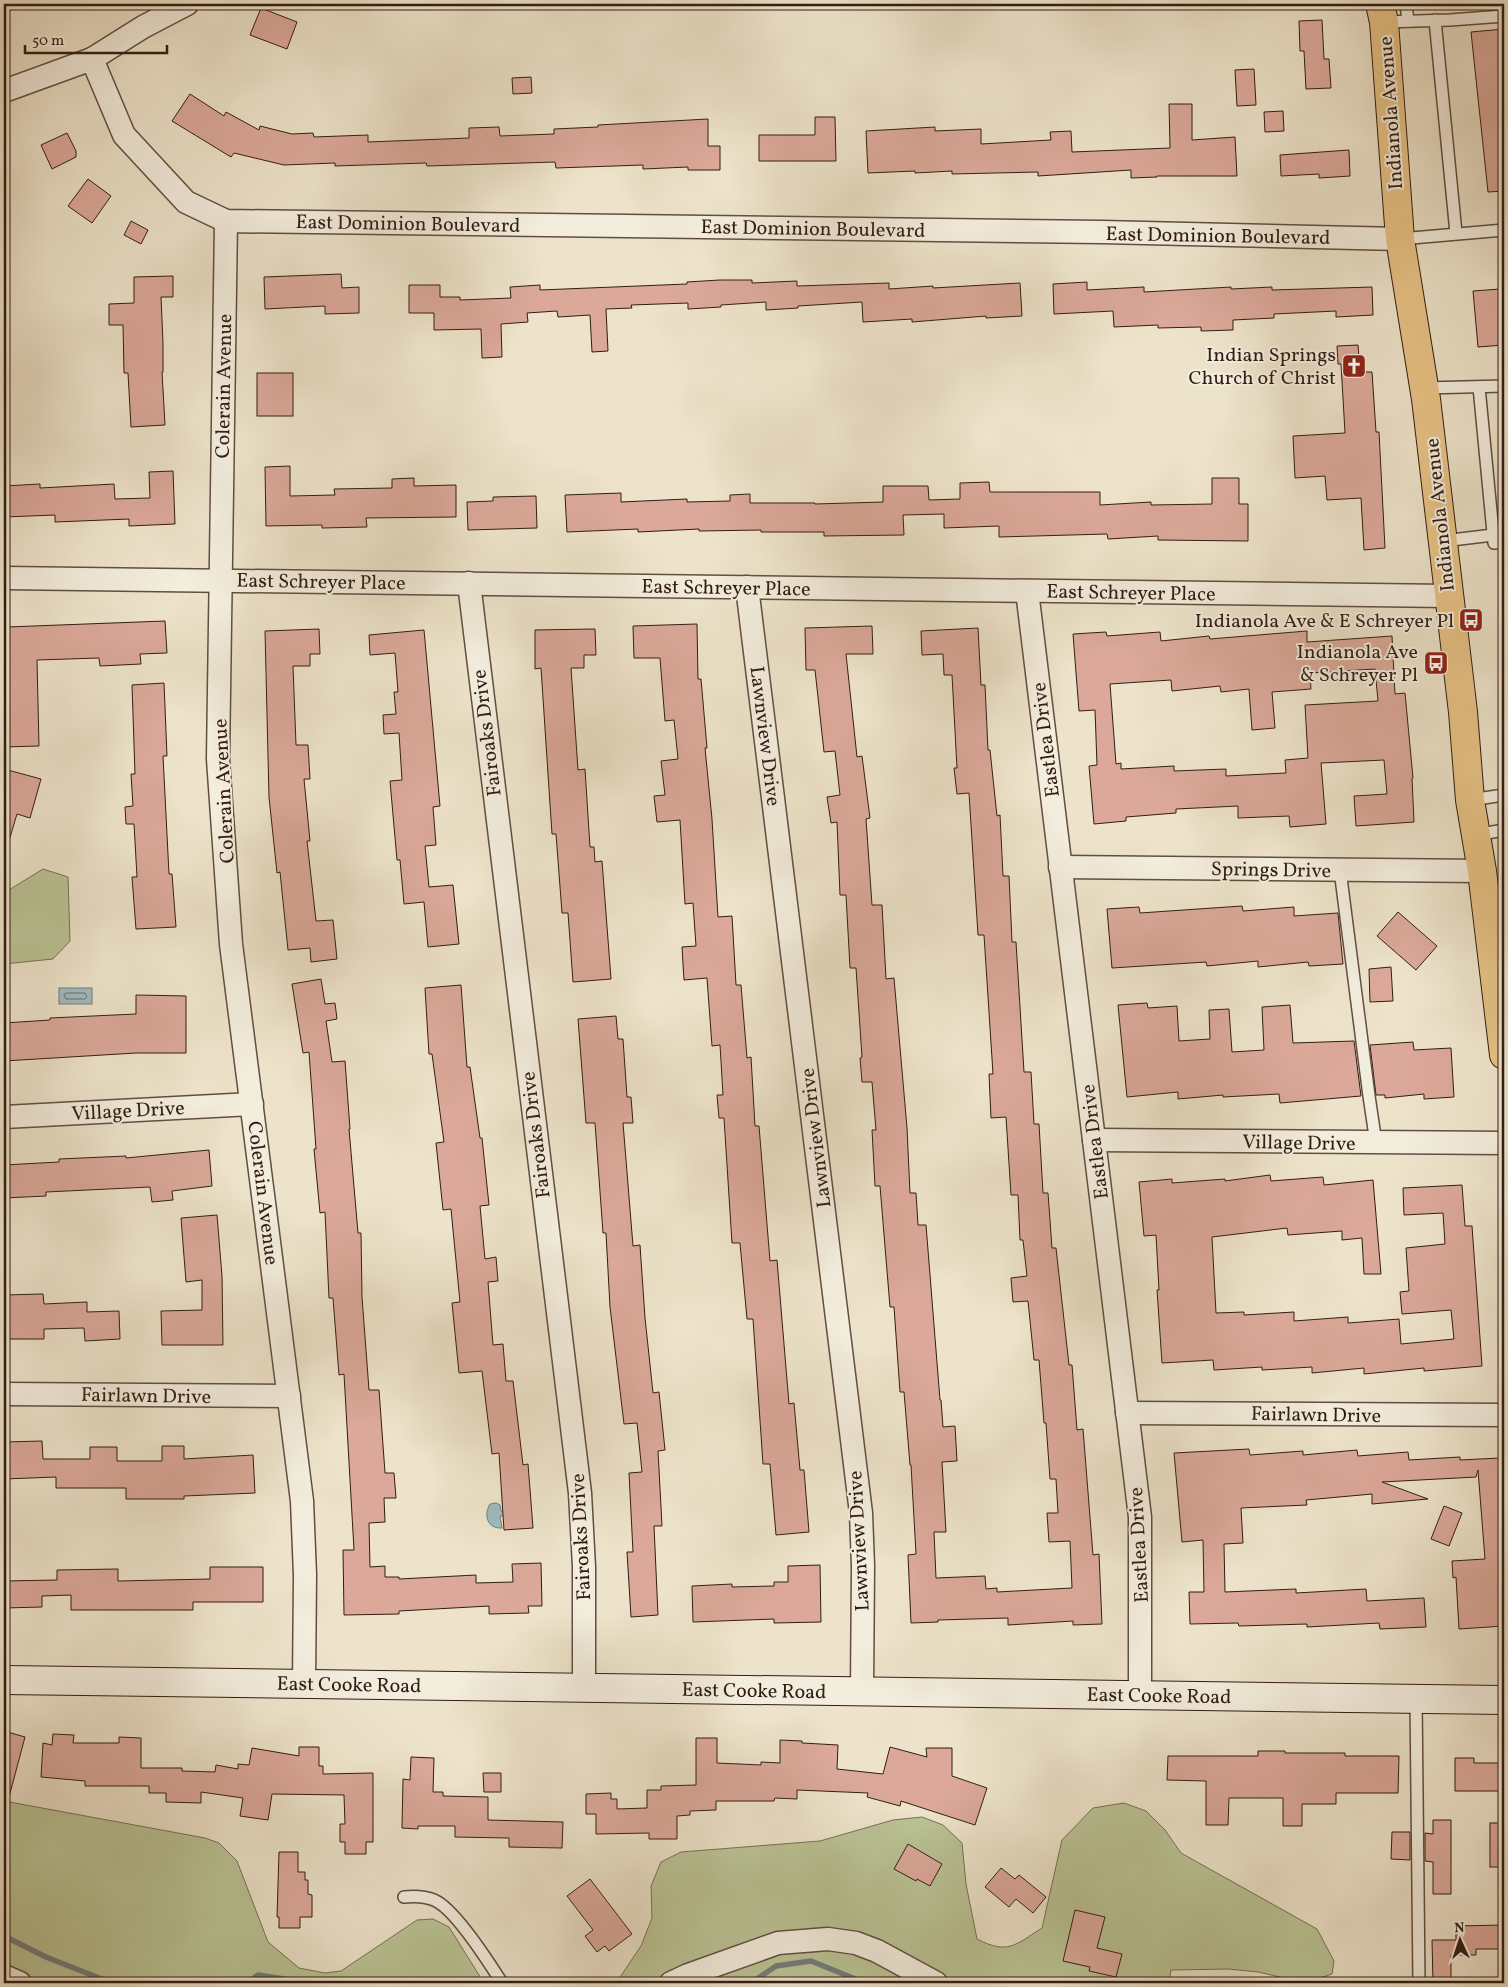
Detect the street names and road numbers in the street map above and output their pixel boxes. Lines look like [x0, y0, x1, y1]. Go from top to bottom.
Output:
street label: Indianola Avenue [1373, 35, 1411, 191]
street label: East Dominion Boulevard [295, 209, 521, 241]
street label: East Dominion Boulevard [700, 214, 926, 246]
street label: East Dominion Boulevard [1105, 221, 1331, 253]
street label: Colerain Avenue [210, 313, 240, 459]
street label: Indianola Avenue [1419, 437, 1463, 593]
street label: East Schreyer Place [236, 568, 406, 598]
street label: East Schreyer Place [641, 574, 811, 604]
street label: East Schreyer Place [1046, 579, 1216, 609]
street label: Lawnview Drive [742, 665, 786, 808]
street label: Fairoaks Drive [466, 668, 510, 798]
street label: Eastlea Drive [1026, 681, 1068, 799]
street label: Colerain Avenue [207, 718, 243, 864]
street label: Springs Drive [1210, 856, 1331, 886]
street label: Lawnview Drive [795, 1066, 839, 1209]
street label: Fairoaks Drive [515, 1070, 559, 1200]
street label: Eastlea Drive [1075, 1083, 1117, 1201]
street label: Village Drive [71, 1095, 185, 1129]
street label: Colerain Avenue [239, 1120, 285, 1267]
street label: Village Drive [1242, 1129, 1356, 1159]
street label: Fairlawn Drive [81, 1382, 211, 1412]
street label: Fairlawn Drive [1251, 1401, 1381, 1431]
street label: Lawnview Drive [842, 1470, 878, 1612]
street label: Fairoaks Drive [565, 1473, 599, 1601]
street label: Eastlea Drive [1123, 1486, 1157, 1603]
street label: East Cooke Road [276, 1671, 422, 1701]
street label: East Cooke Road [681, 1677, 827, 1707]
street label: East Cooke Road [1086, 1682, 1232, 1712]

